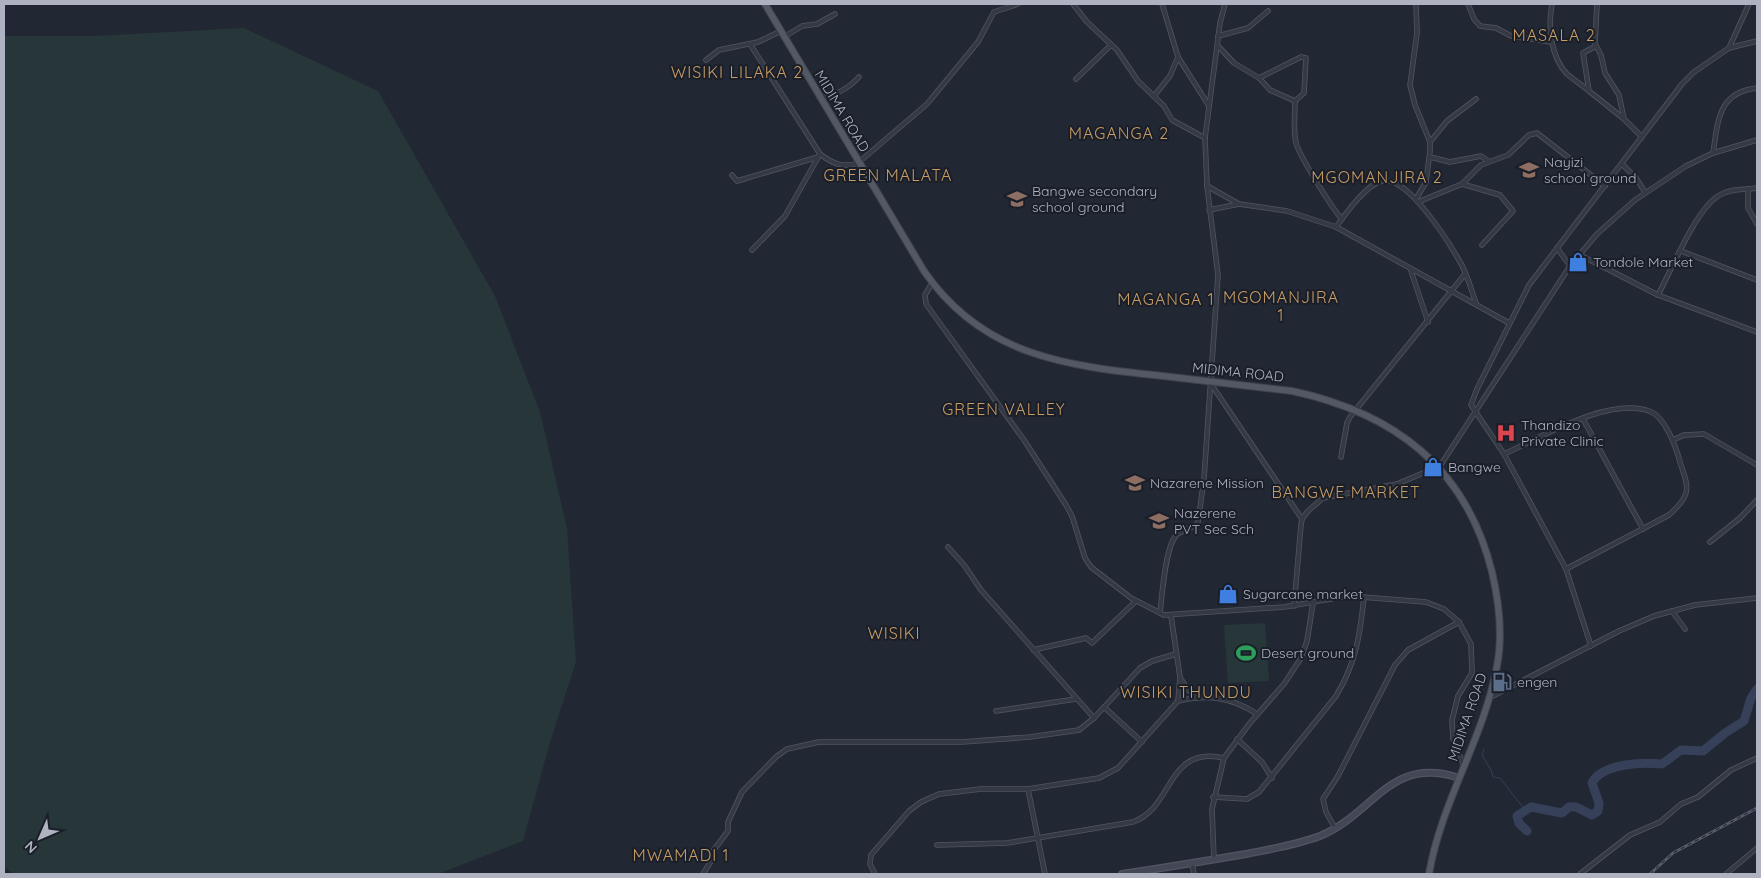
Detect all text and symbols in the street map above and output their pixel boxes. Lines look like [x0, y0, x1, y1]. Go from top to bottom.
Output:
district label: MASALA 2 [1512, 25, 1596, 45]
district label: WISIKI LILAKA 2 [671, 62, 803, 82]
street label: MIDIMA ROAD [811, 67, 873, 155]
district label: MAGANGA 2 [1069, 123, 1169, 143]
place label: Nayizi school ground [1544, 153, 1637, 187]
school or university icon: Nayizi school ground [1518, 159, 1540, 181]
district label: GREEN MALATA [824, 165, 952, 185]
district label: MGOMANJIRA 2 [1311, 167, 1443, 187]
place label: Bangwe secondary school ground [1032, 182, 1157, 216]
school or university icon: Bangwe secondary school ground [1006, 188, 1028, 210]
shop icon: Tondole Market [1567, 251, 1589, 273]
place label: Tondole Market [1593, 253, 1694, 271]
district label: MGOMANJIRA 1 [1223, 287, 1339, 325]
district label: MAGANGA 1 [1117, 289, 1215, 309]
street label: MIDIMA ROAD [1191, 358, 1285, 386]
district label: GREEN VALLEY [942, 399, 1066, 419]
place label: Thandizo Private Clinic [1521, 416, 1604, 450]
hospital icon: Thandizo Private Clinic [1495, 422, 1517, 444]
shop icon: Bangwe [1422, 456, 1444, 478]
place label: Bangwe [1448, 458, 1501, 476]
school or university icon: Nazarene Mission [1124, 472, 1146, 494]
place label: Nazarene Mission [1150, 474, 1264, 492]
district label: BANGWE MARKET [1271, 482, 1421, 502]
place label: Nazerene PVT Sec Sch [1174, 504, 1254, 538]
school or university icon: Nazerene PVT Sec Sch [1148, 510, 1170, 532]
shop icon: Sugarcane market [1217, 583, 1239, 605]
place label: Sugarcane market [1243, 585, 1363, 603]
district label: WISIKI [867, 623, 921, 643]
sports icon: Desert ground [1235, 642, 1257, 664]
place label: Desert ground [1261, 644, 1354, 662]
street label: MIDIMA ROAD [1443, 671, 1491, 763]
fuel station icon: engen [1491, 671, 1513, 693]
place label: engen [1517, 673, 1557, 691]
district label: WISIKI THUNDU [1120, 682, 1252, 702]
north arrow [15, 813, 65, 863]
text: N [21, 837, 41, 857]
district label: MWAMADI 1 [632, 845, 730, 865]

